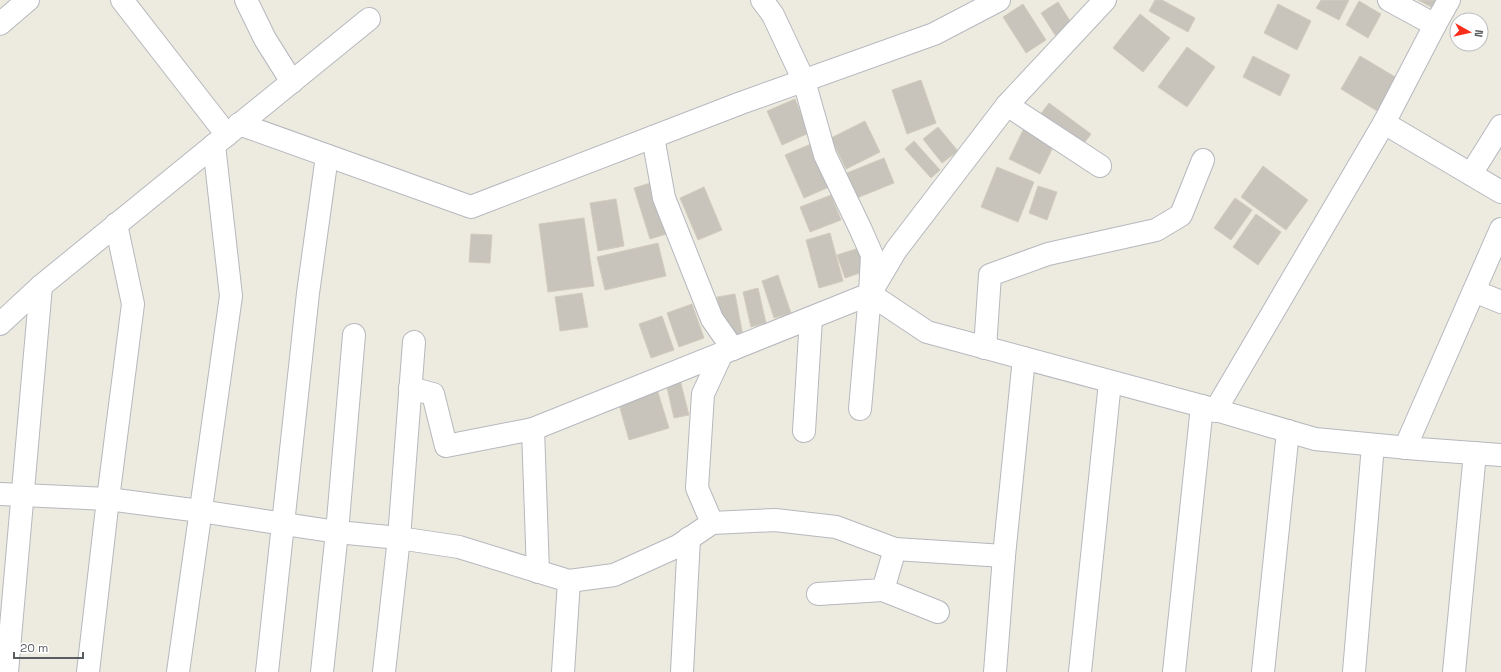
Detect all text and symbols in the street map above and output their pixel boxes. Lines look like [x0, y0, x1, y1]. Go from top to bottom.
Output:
north arrow [1449, 12, 1489, 52]
text: N [1471, 29, 1486, 38]
scale bar [14, 634, 83, 660]
text: 20 m [20, 640, 48, 656]

